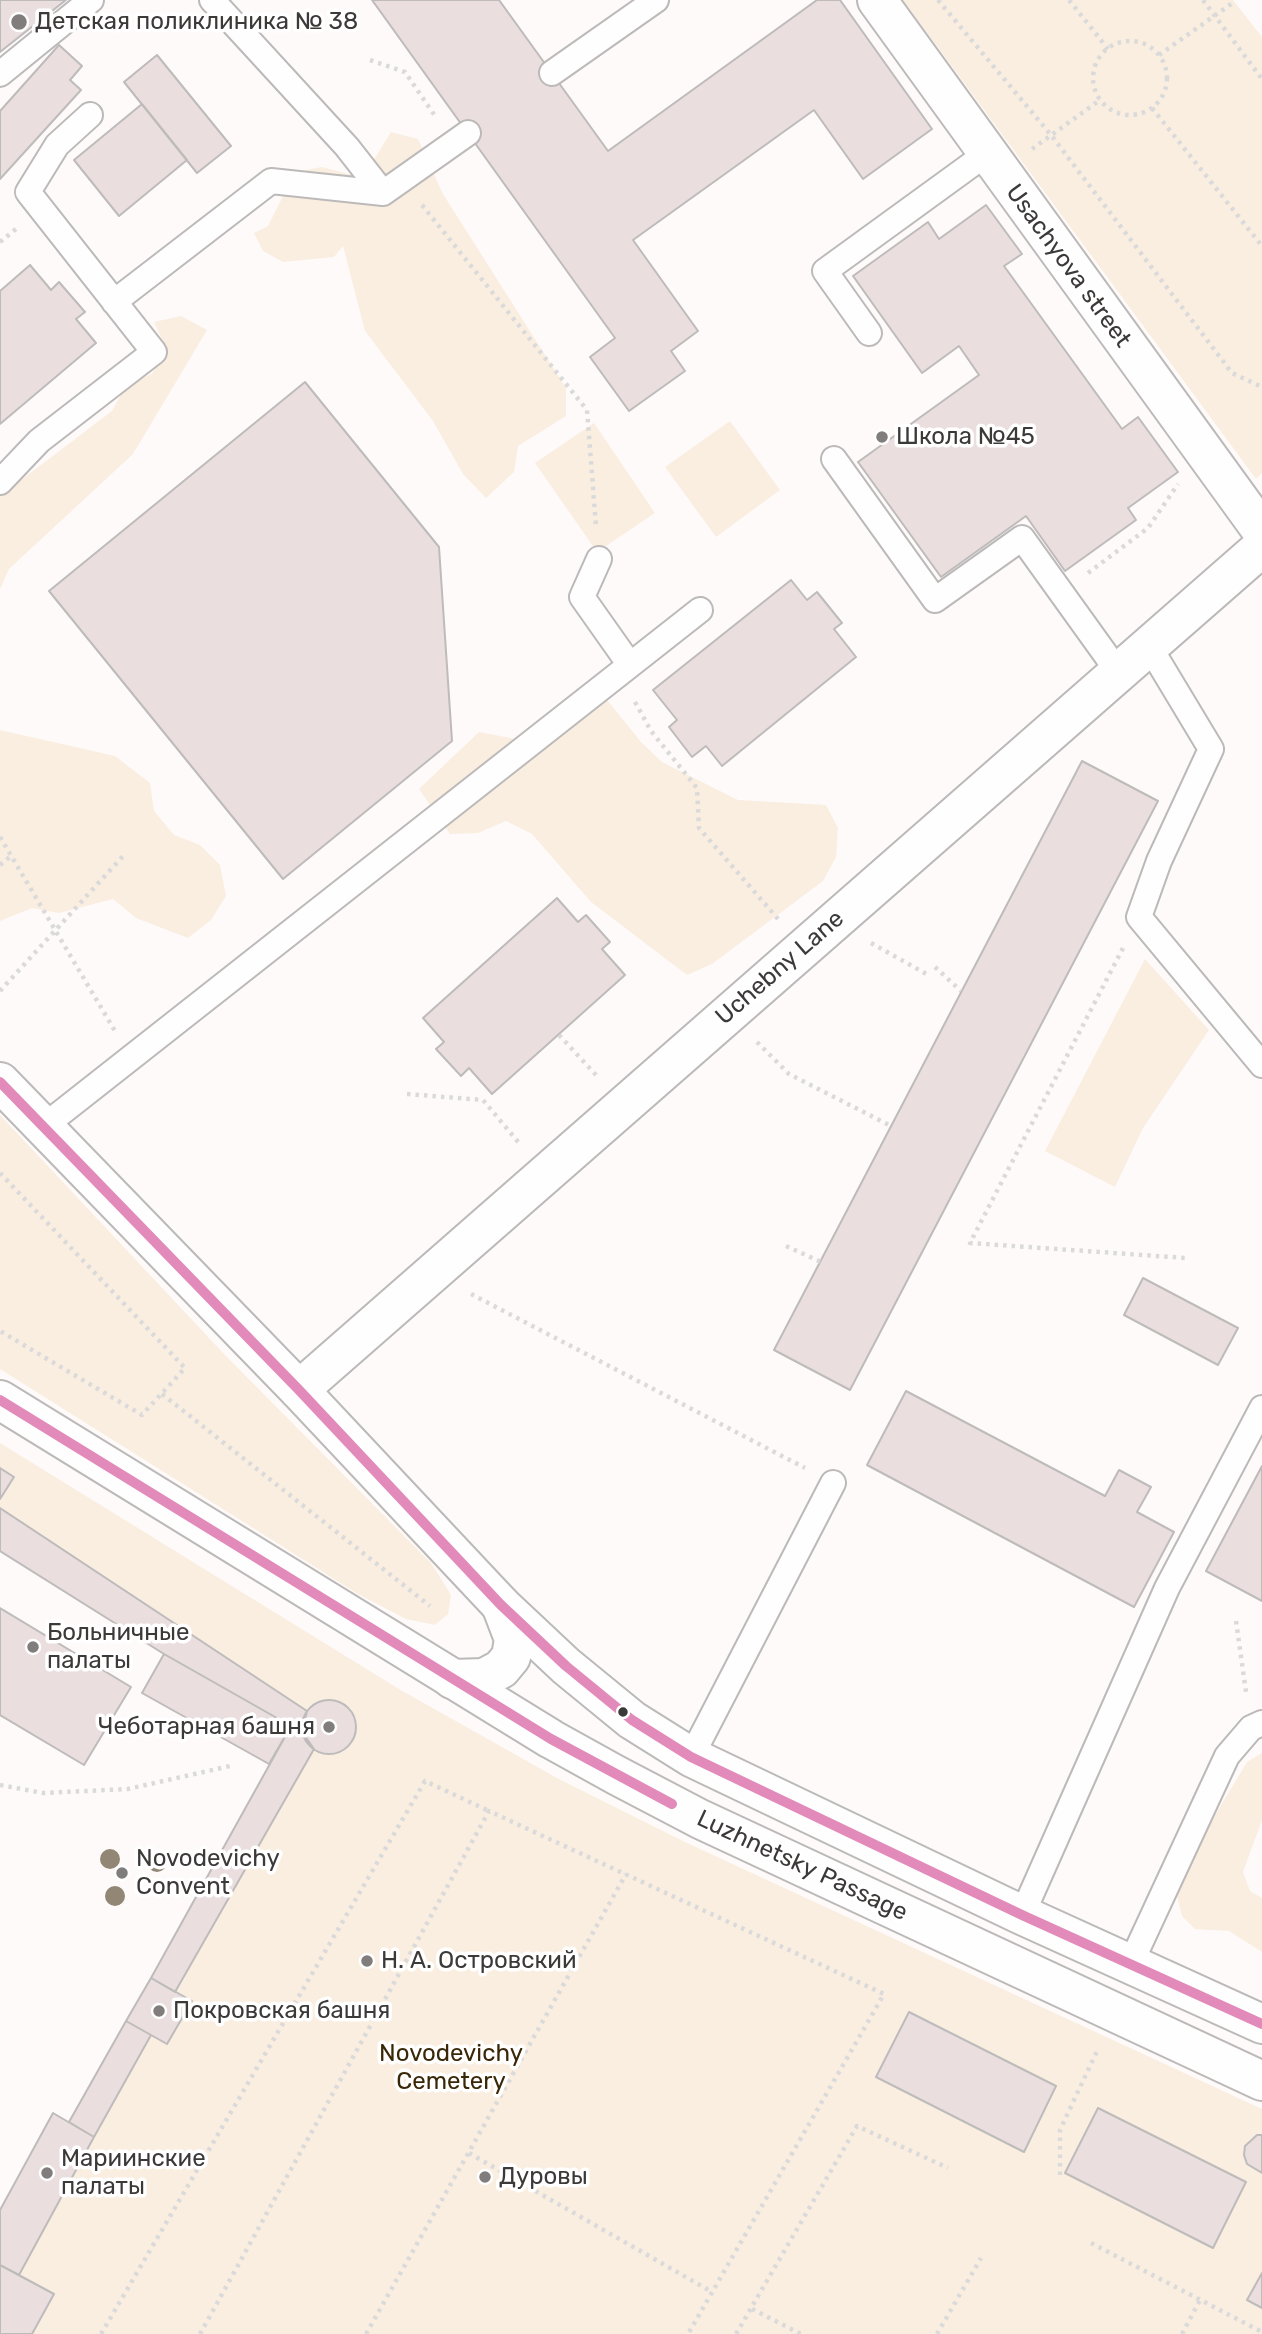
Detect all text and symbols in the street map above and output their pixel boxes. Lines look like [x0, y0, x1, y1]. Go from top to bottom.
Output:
place label: Детская поликлиника № 38 [35, 8, 358, 36]
marker: Детская поликлиника № 38 [9, 12, 29, 32]
street label: Usachyova street [999, 179, 1137, 353]
place label: Школа №45 [896, 423, 1035, 451]
marker: Школа №45 [874, 429, 890, 445]
street label: Uchebny Lane [710, 905, 850, 1031]
place label: Больничные палаты [47, 1619, 189, 1675]
marker: Больничные палаты [25, 1639, 41, 1655]
unlabelled marker [616, 1705, 630, 1719]
place label: Чеботарная башня [98, 1713, 315, 1741]
marker: Чеботарная башня [321, 1719, 337, 1735]
street label: Luzhnetsky Passage [692, 1804, 912, 1928]
place label: Novodevichy Convent [136, 1845, 280, 1901]
marker: Novodevichy Convent [114, 1865, 130, 1881]
place label: Н. А. Островский [381, 1947, 577, 1975]
marker: Н. А. Островский [359, 1953, 375, 1969]
place label: Покровская башня [173, 1997, 390, 2025]
marker: Покровская башня [151, 2003, 167, 2019]
park label: Novodevichy Cemetery [379, 2040, 523, 2096]
place label: Мариинские палаты [61, 2145, 206, 2201]
place label: Дуровы [499, 2163, 588, 2191]
marker: Мариинские палаты [39, 2165, 55, 2181]
marker: Дуровы [477, 2169, 493, 2185]

